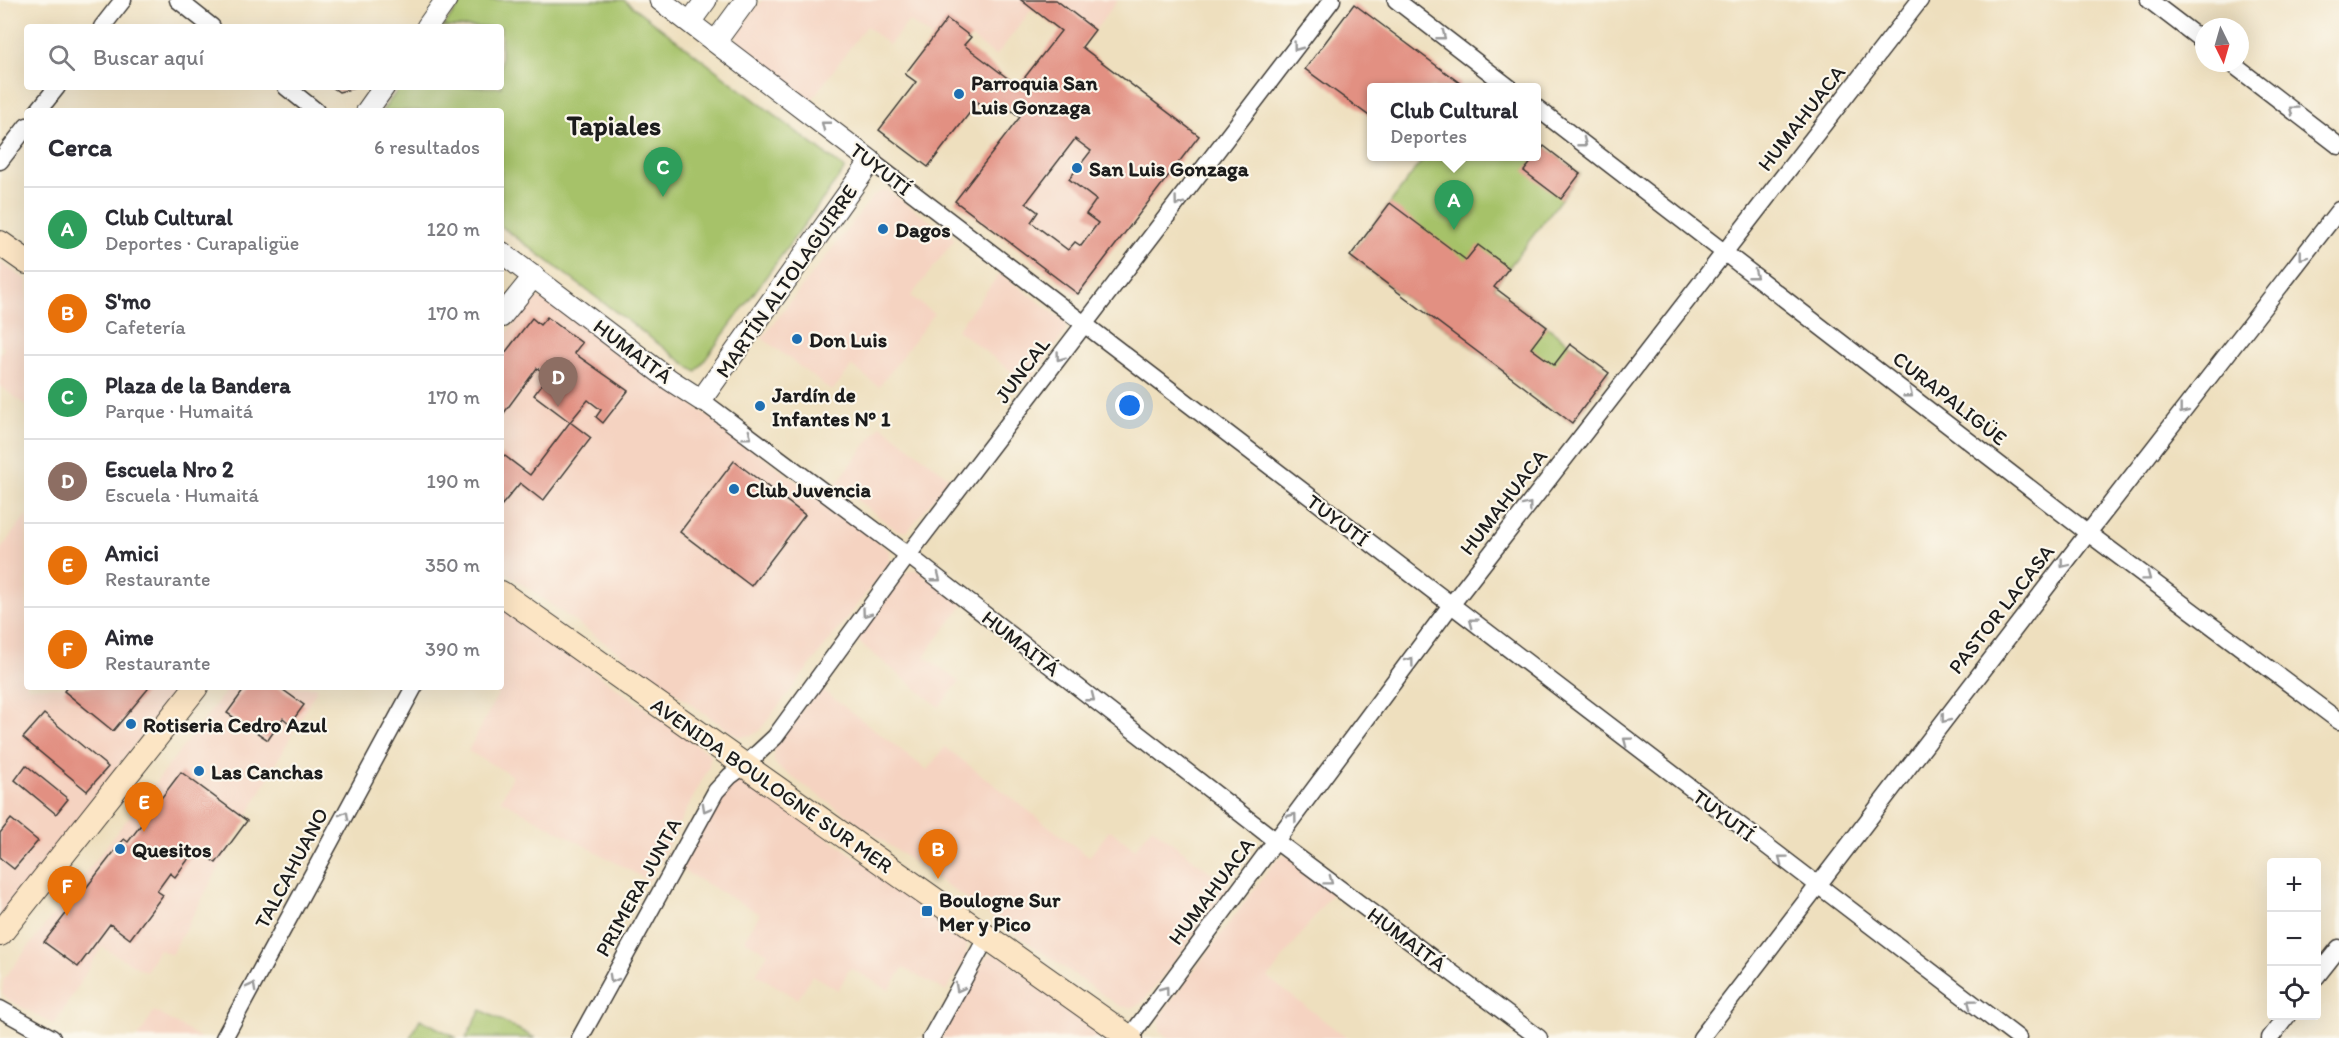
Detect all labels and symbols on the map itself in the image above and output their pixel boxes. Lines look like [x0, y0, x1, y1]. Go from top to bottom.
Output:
north arrow [2195, 18, 2249, 72]
one-way arrow [1436, 28, 1447, 39]
one-way arrow [1293, 40, 1304, 51]
street label: HUMAHUACA [1752, 60, 1850, 176]
place label: Parroquia San Luis Gonzaga [971, 70, 1098, 120]
marker: Parroquia San Luis Gonzaga [952, 87, 966, 101]
one-way arrow [2288, 106, 2299, 117]
district label: Tapiales [566, 109, 661, 142]
one-way arrow [821, 122, 832, 133]
one-way arrow [1576, 136, 1587, 147]
street label: TUYUTÍ [845, 137, 917, 201]
pin: C [644, 148, 682, 197]
place label: San Luis Gonzaga [1089, 156, 1250, 182]
marker: San Luis Gonzaga [1070, 161, 1084, 175]
street label: MARTÍN ALTOLAGUIRRE [710, 180, 862, 382]
pin: A [1434, 180, 1474, 230]
one-way arrow [1175, 195, 1186, 206]
place label: Dagos [895, 217, 951, 243]
marker: Dagos [876, 222, 890, 236]
one-way arrow [2300, 250, 2311, 261]
one-way arrow [1747, 268, 1758, 279]
street label: HUMAITÁ [589, 313, 678, 389]
place label: Don Luis [809, 327, 887, 352]
marker: Don Luis [790, 332, 804, 346]
street label: JUNCAL [989, 332, 1055, 408]
street label: CURAPALIGÜE [1888, 346, 2012, 451]
one-way arrow [1057, 350, 1068, 361]
pin: D [538, 358, 578, 407]
place label: Jardín de Infantes Nº 1 [771, 382, 891, 431]
one-way arrow [1902, 387, 1913, 398]
your location [1115, 391, 1144, 420]
marker: Jardín de Infantes Nº 1 [753, 399, 767, 413]
one-way arrow [2180, 404, 2191, 415]
one-way arrow [741, 428, 752, 439]
street label: HUMAHUACA [1454, 444, 1552, 560]
place label: Club Juvencia [746, 477, 871, 502]
marker: Club Juvencia [727, 482, 741, 496]
street label: TUYUTÍ [1302, 489, 1374, 551]
one-way arrow [1521, 502, 1532, 513]
street label: PASTOR LACASA [1943, 539, 2060, 679]
one-way arrow [2060, 558, 2071, 569]
one-way arrow [2140, 569, 2151, 580]
one-way arrow [930, 571, 941, 582]
street label: HUMAITÁ [977, 605, 1065, 681]
one-way arrow [862, 606, 873, 617]
one-way arrow [1468, 619, 1479, 630]
one-way arrow [1402, 656, 1413, 667]
one-way arrow [1084, 690, 1095, 701]
street label: AVENIDA BOULOGNE SUR MER [646, 692, 898, 878]
place label: Rotiseria Cedro Azul [143, 712, 328, 737]
one-way arrow [1941, 712, 1952, 723]
marker: Rotiseria Cedro Azul [124, 717, 138, 731]
one-way arrow [1623, 737, 1634, 748]
place label: Las Canchas [211, 759, 323, 784]
marker: Las Canchas [192, 764, 206, 778]
pin: E [124, 782, 164, 832]
street label: TUYUTÍ [1688, 784, 1760, 846]
one-way arrow [702, 802, 713, 813]
street label: TALCAHUANO [249, 803, 333, 933]
one-way arrow [338, 811, 349, 821]
street label: PRIMERA JUNTA [590, 813, 687, 961]
one-way arrow [1286, 813, 1297, 824]
pin: B [918, 830, 958, 879]
street label: HUMAHUACA [1163, 832, 1260, 949]
place label: Quesitos [132, 837, 212, 862]
marker: Quesitos [113, 842, 127, 856]
one-way arrow [1778, 856, 1789, 867]
pin: F [48, 866, 86, 916]
one-way arrow [1322, 873, 1333, 884]
place label: Boulogne Sur Mer y Pico [939, 887, 1061, 937]
street label: HUMAITÁ [1363, 901, 1452, 977]
marker: Boulogne Sur Mer y Pico [920, 904, 934, 918]
one-way arrow [609, 973, 620, 984]
one-way arrow [955, 981, 966, 992]
one-way arrow [245, 982, 256, 993]
one-way arrow [1157, 986, 1168, 997]
one-way arrow [1967, 999, 1978, 1010]

